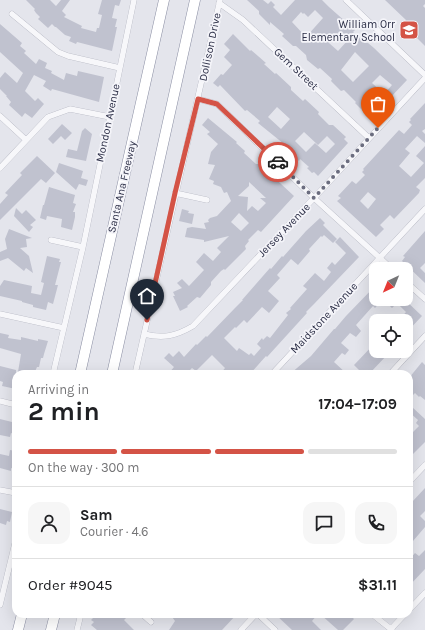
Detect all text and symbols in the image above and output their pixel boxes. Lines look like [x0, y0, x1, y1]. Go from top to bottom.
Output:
street label: Dollison Drive [196, 11, 224, 82]
place label: William Orr Elementary School [302, 18, 395, 44]
school or university icon: William Orr Elementary School [398, 19, 420, 41]
street label: Gem Street [271, 45, 321, 93]
street label: Mondon Avenue [93, 82, 123, 163]
pin [361, 87, 395, 128]
icon: bag [367, 93, 389, 115]
street label: Santa Ana Freeway [105, 140, 139, 234]
courier [258, 142, 298, 182]
icon: car [267, 151, 289, 173]
street label: Jersey Avenue [255, 200, 313, 259]
north arrow [369, 262, 413, 306]
map controls [369, 262, 413, 358]
pin [130, 279, 164, 320]
street label: Maidstone Avenue [288, 280, 360, 356]
icon: home [136, 285, 158, 307]
button: locate [369, 314, 413, 358]
text: Arriving in [28, 382, 89, 397]
text: 17:04–17:09 [318, 395, 397, 413]
text: 2 min [28, 396, 100, 427]
text: On the way · 300 m [28, 460, 139, 475]
button: person [28, 502, 70, 544]
button: chat [303, 502, 345, 544]
button: phone [355, 502, 397, 544]
text: Sam [80, 506, 113, 524]
text: Courier · 4.6 [80, 524, 148, 539]
text: Order #9045 [28, 576, 113, 594]
text: $31.11 [358, 576, 397, 594]

